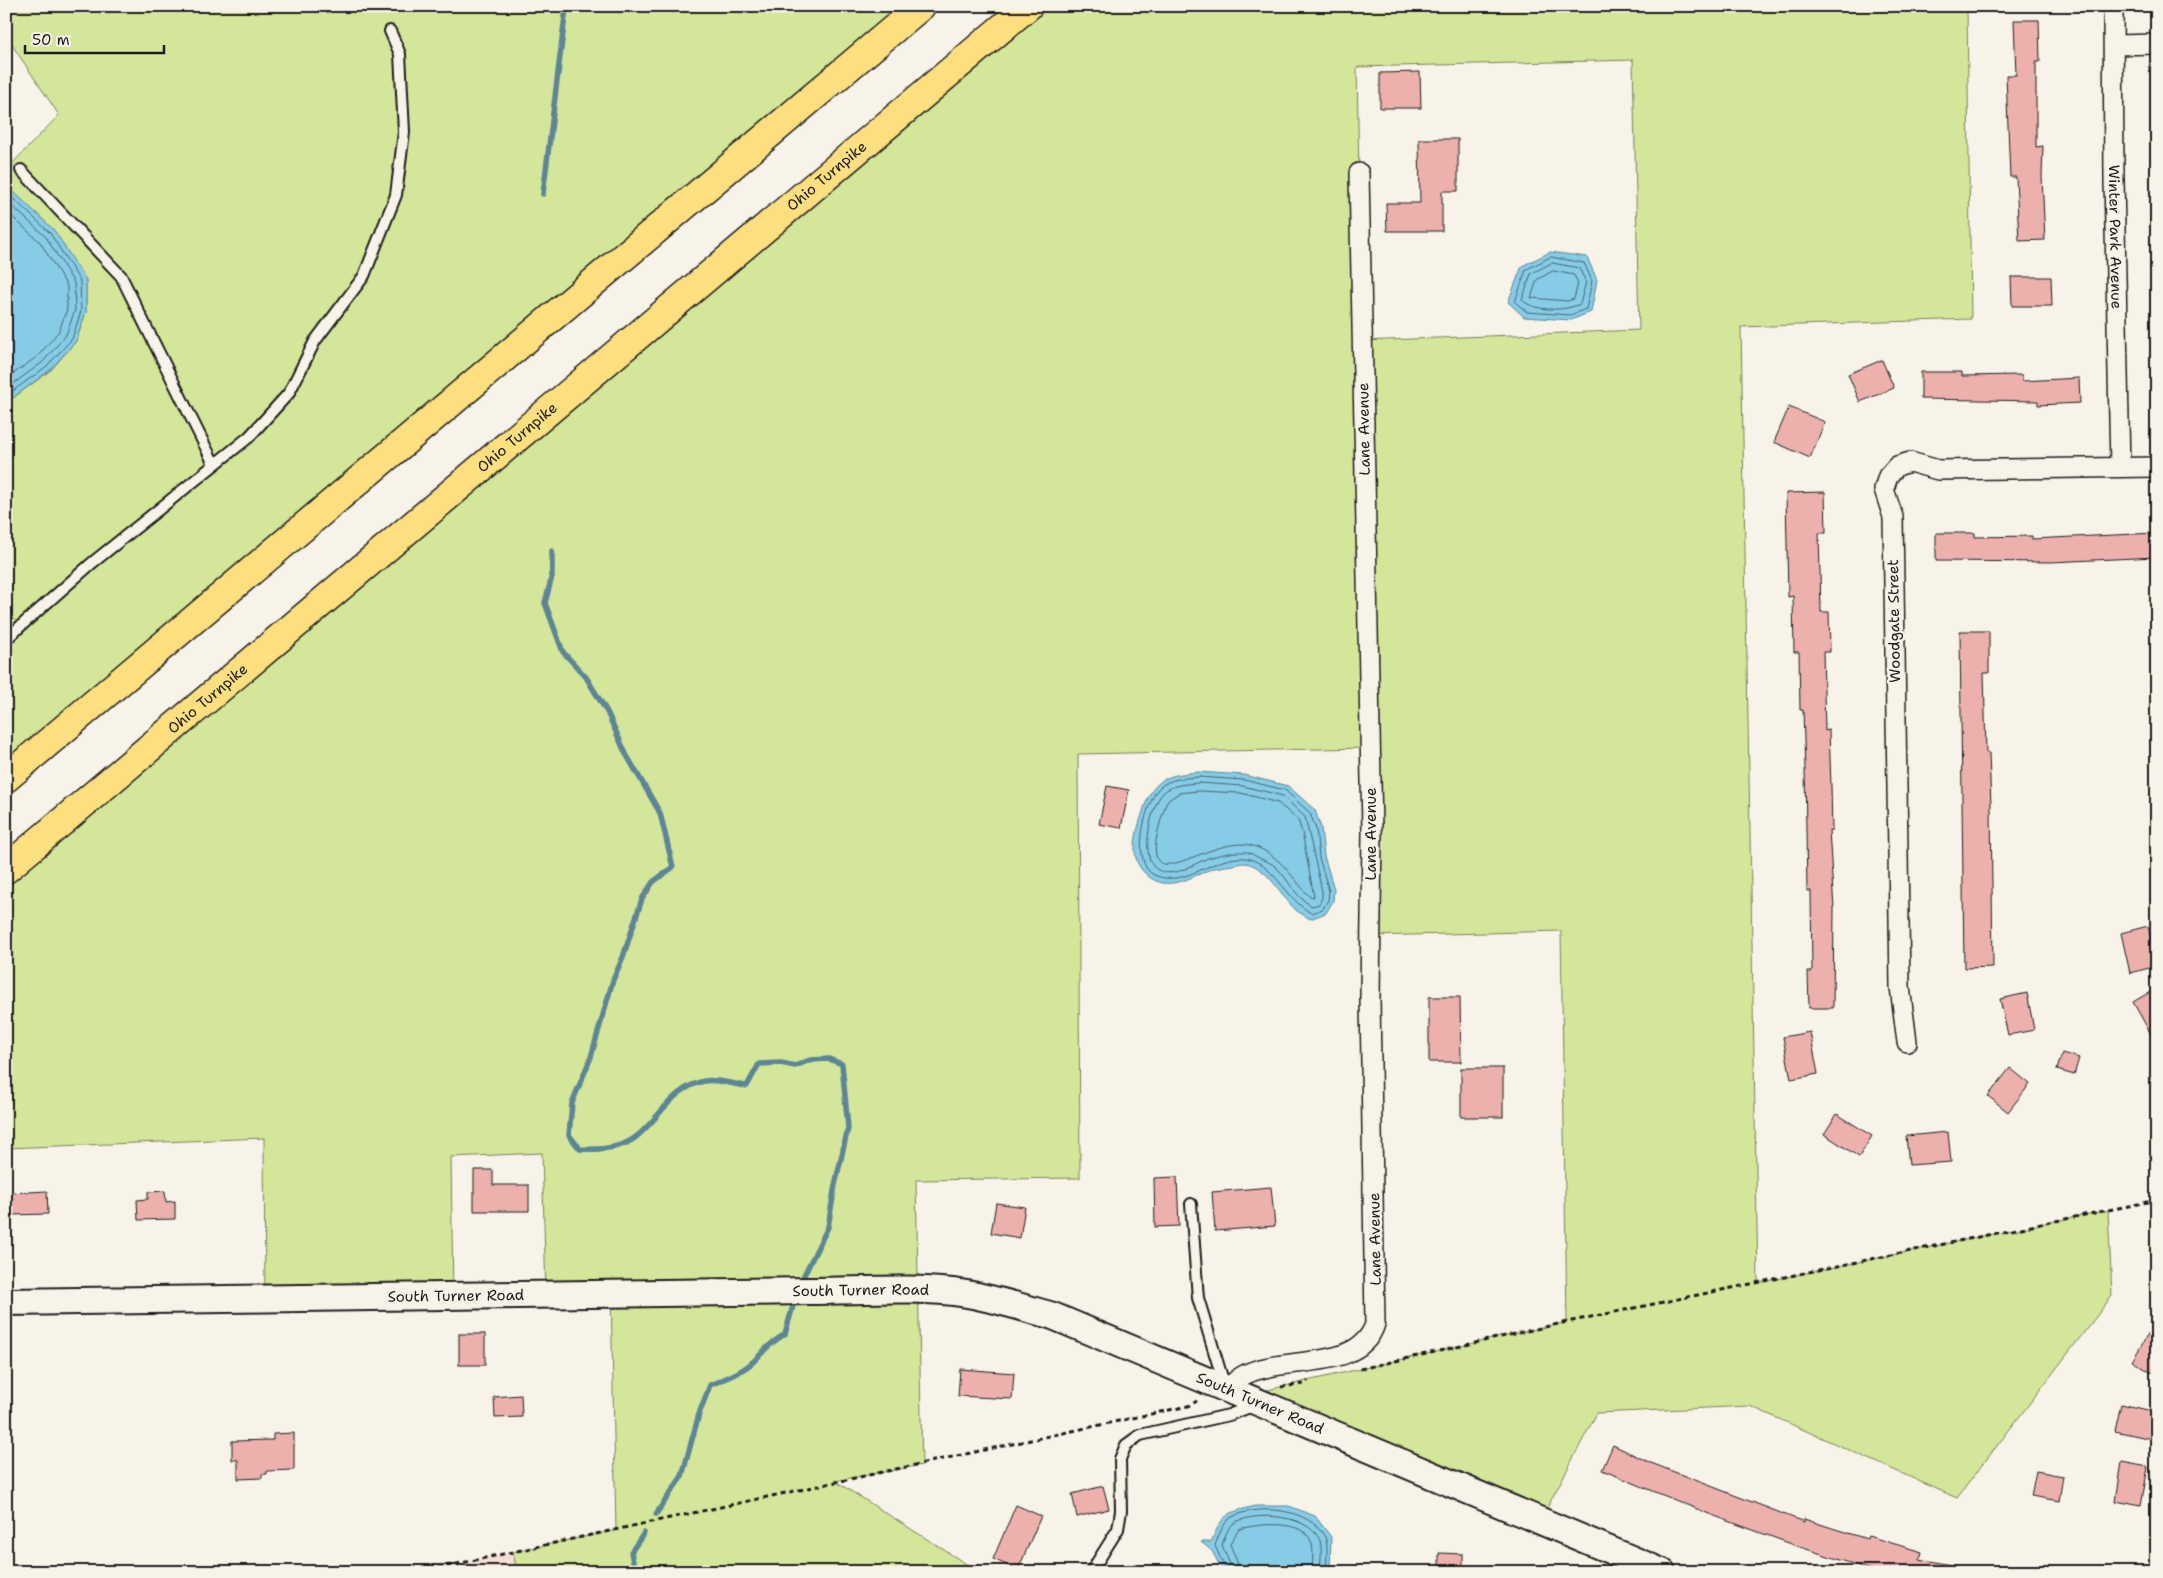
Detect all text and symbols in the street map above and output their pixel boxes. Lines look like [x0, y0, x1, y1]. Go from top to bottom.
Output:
scale bar [25, 22, 164, 54]
text: 50 m [32, 30, 70, 50]
street label: Ohio Turnpike [782, 136, 871, 216]
street label: Winter Park Avenue [2104, 165, 2127, 309]
street label: Lane Avenue [1353, 382, 1375, 476]
street label: Ohio Turnpike [473, 398, 561, 477]
street label: Woodgate Street [1883, 559, 1905, 683]
street label: Ohio Turnpike [163, 659, 252, 738]
street label: Lane Avenue [1361, 788, 1381, 881]
street label: Lane Avenue [1364, 1192, 1386, 1286]
street label: South Turner Road [792, 1279, 930, 1301]
street label: South Turner Road [387, 1285, 525, 1307]
street label: South Turner Road [1193, 1367, 1328, 1439]

